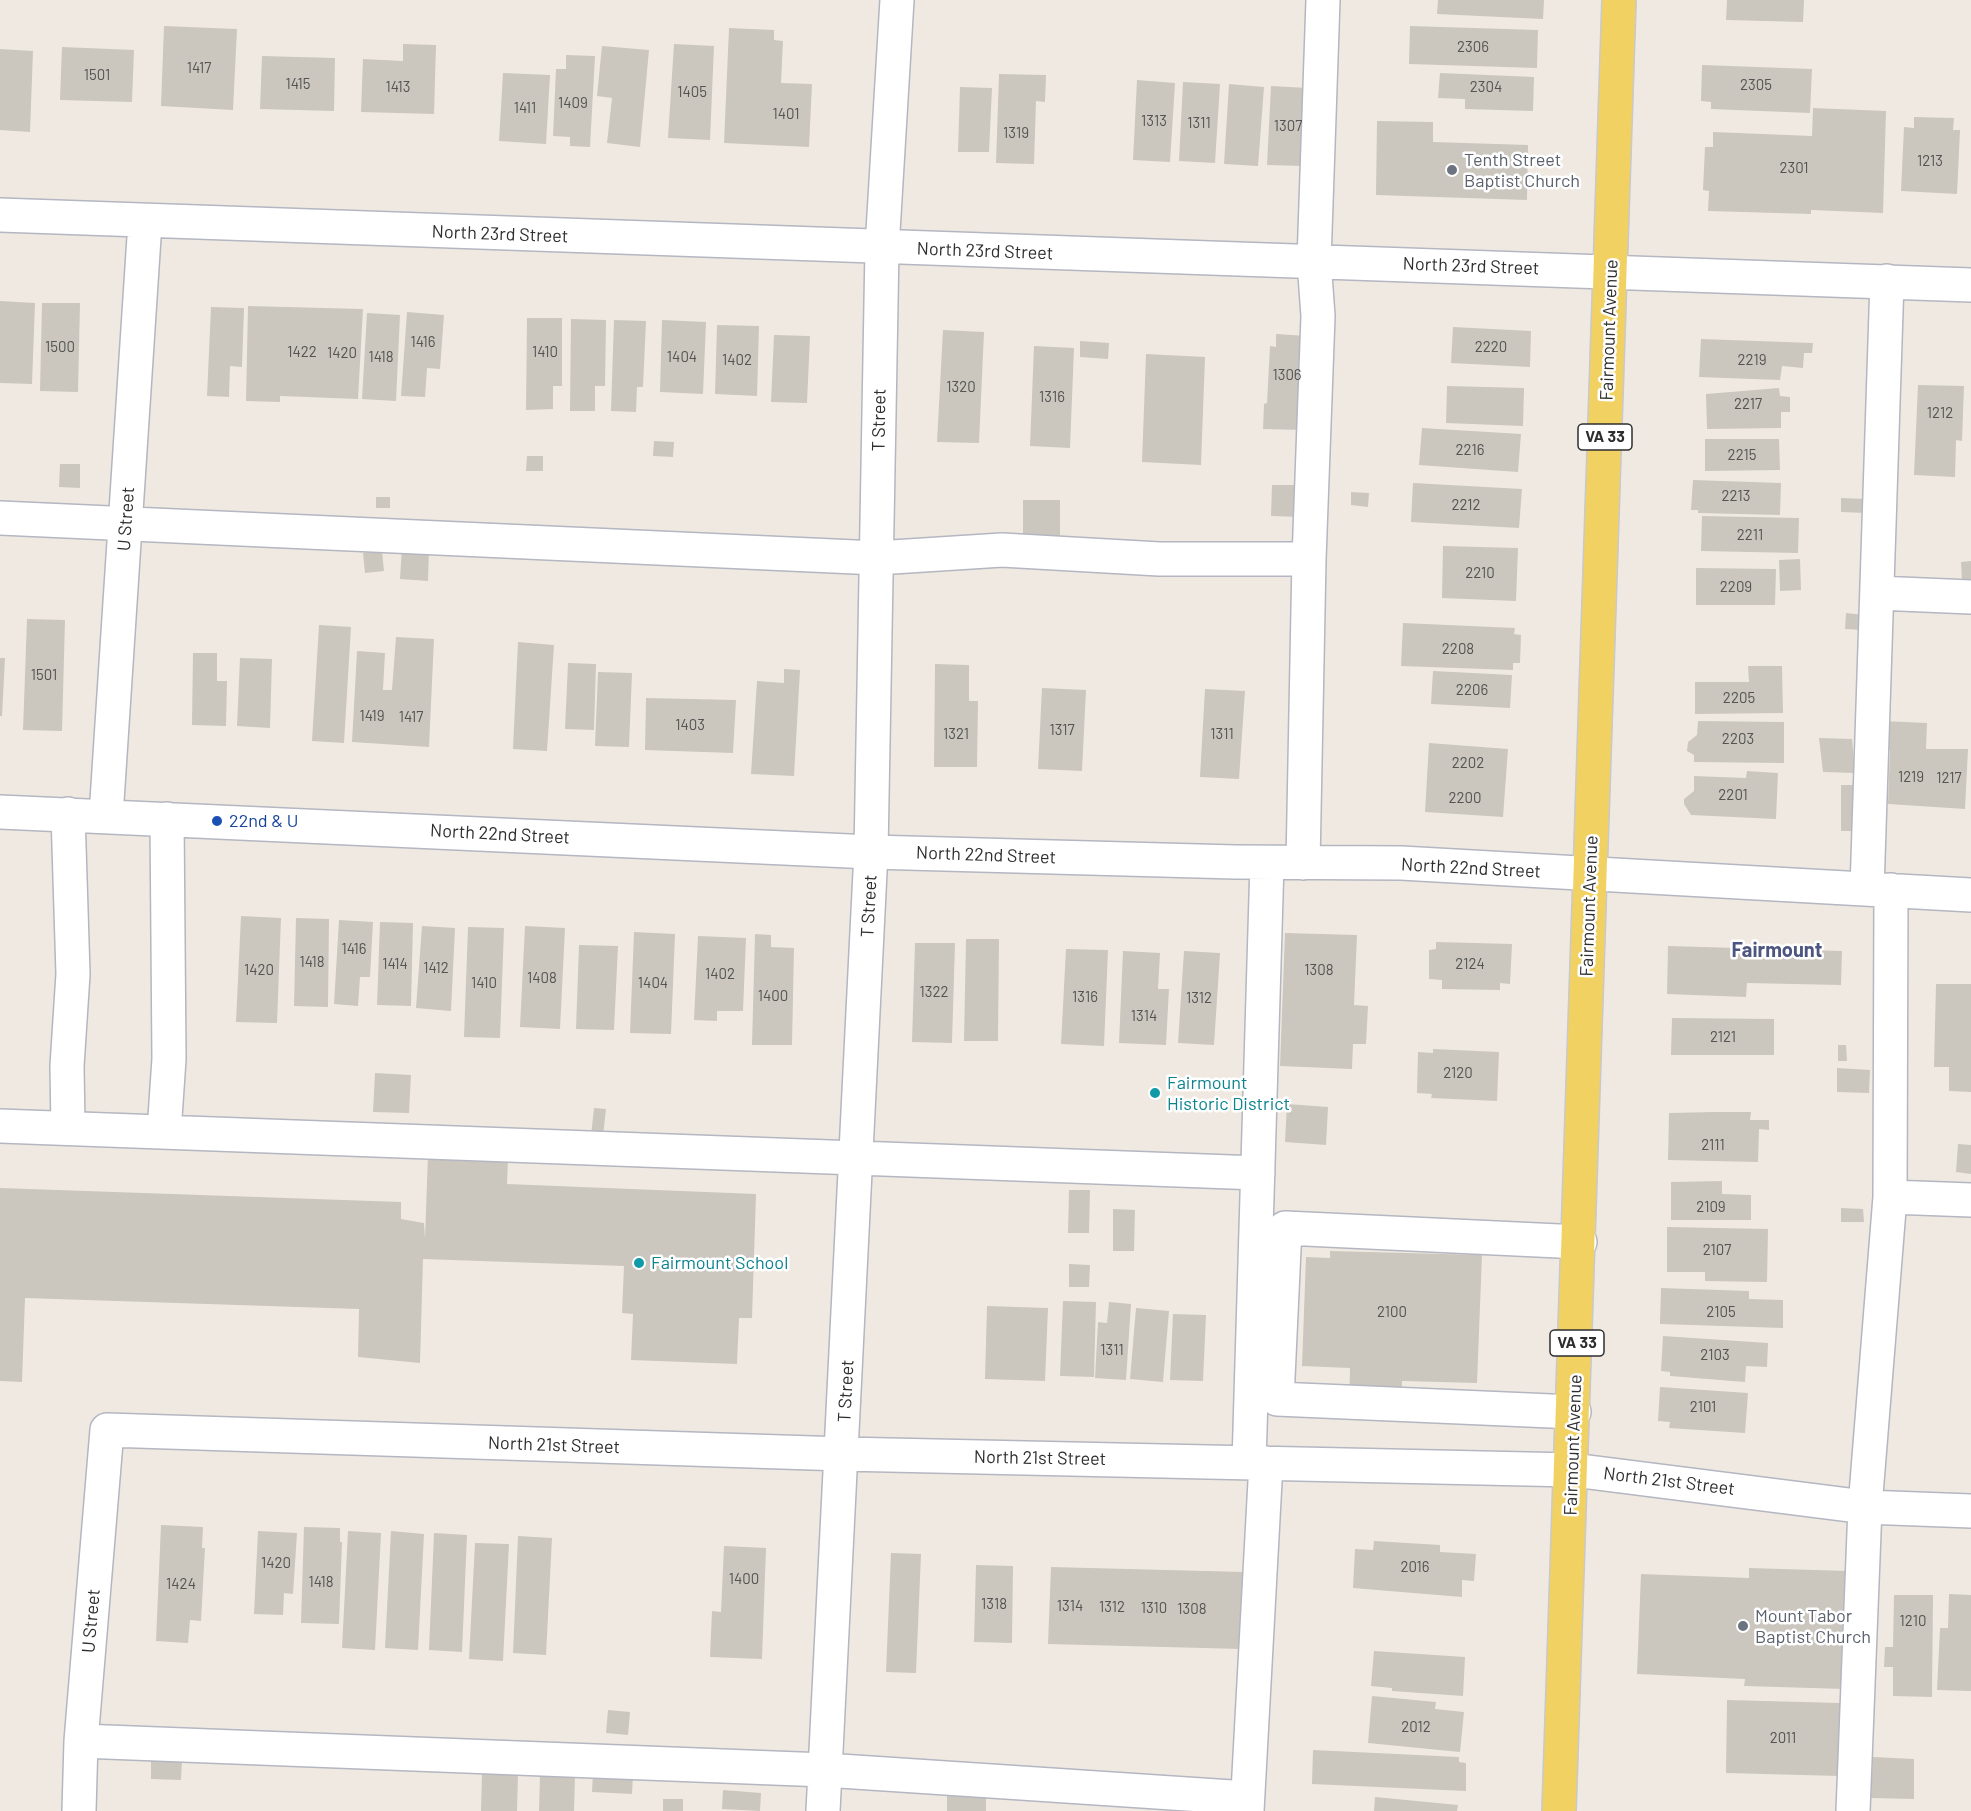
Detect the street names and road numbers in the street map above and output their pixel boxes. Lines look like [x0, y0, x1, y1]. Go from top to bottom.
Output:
street label: North 23rd Street [431, 221, 569, 247]
street label: North 23rd Street [916, 238, 1054, 264]
street label: North 23rd Street [1402, 253, 1540, 279]
street label: Fairmount Avenue [1596, 259, 1622, 401]
street label: T Street [868, 388, 890, 452]
road number: VA 33 [1578, 424, 1632, 450]
street label: U Street [113, 486, 139, 552]
street label: North 22nd Street [429, 820, 571, 848]
street label: Fairmount Avenue [1576, 835, 1602, 977]
street label: North 22nd Street [916, 842, 1056, 868]
street label: North 22nd Street [1400, 854, 1542, 882]
street label: T Street [857, 874, 881, 938]
road number: VA 33 [1550, 1330, 1604, 1356]
street label: T Street [834, 1359, 858, 1423]
street label: Fairmount Avenue [1560, 1374, 1586, 1516]
street label: North 21st Street [488, 1432, 620, 1458]
street label: North 21st Street [974, 1446, 1106, 1470]
street label: North 21st Street [1602, 1462, 1736, 1500]
street label: U Street [77, 1588, 105, 1654]

